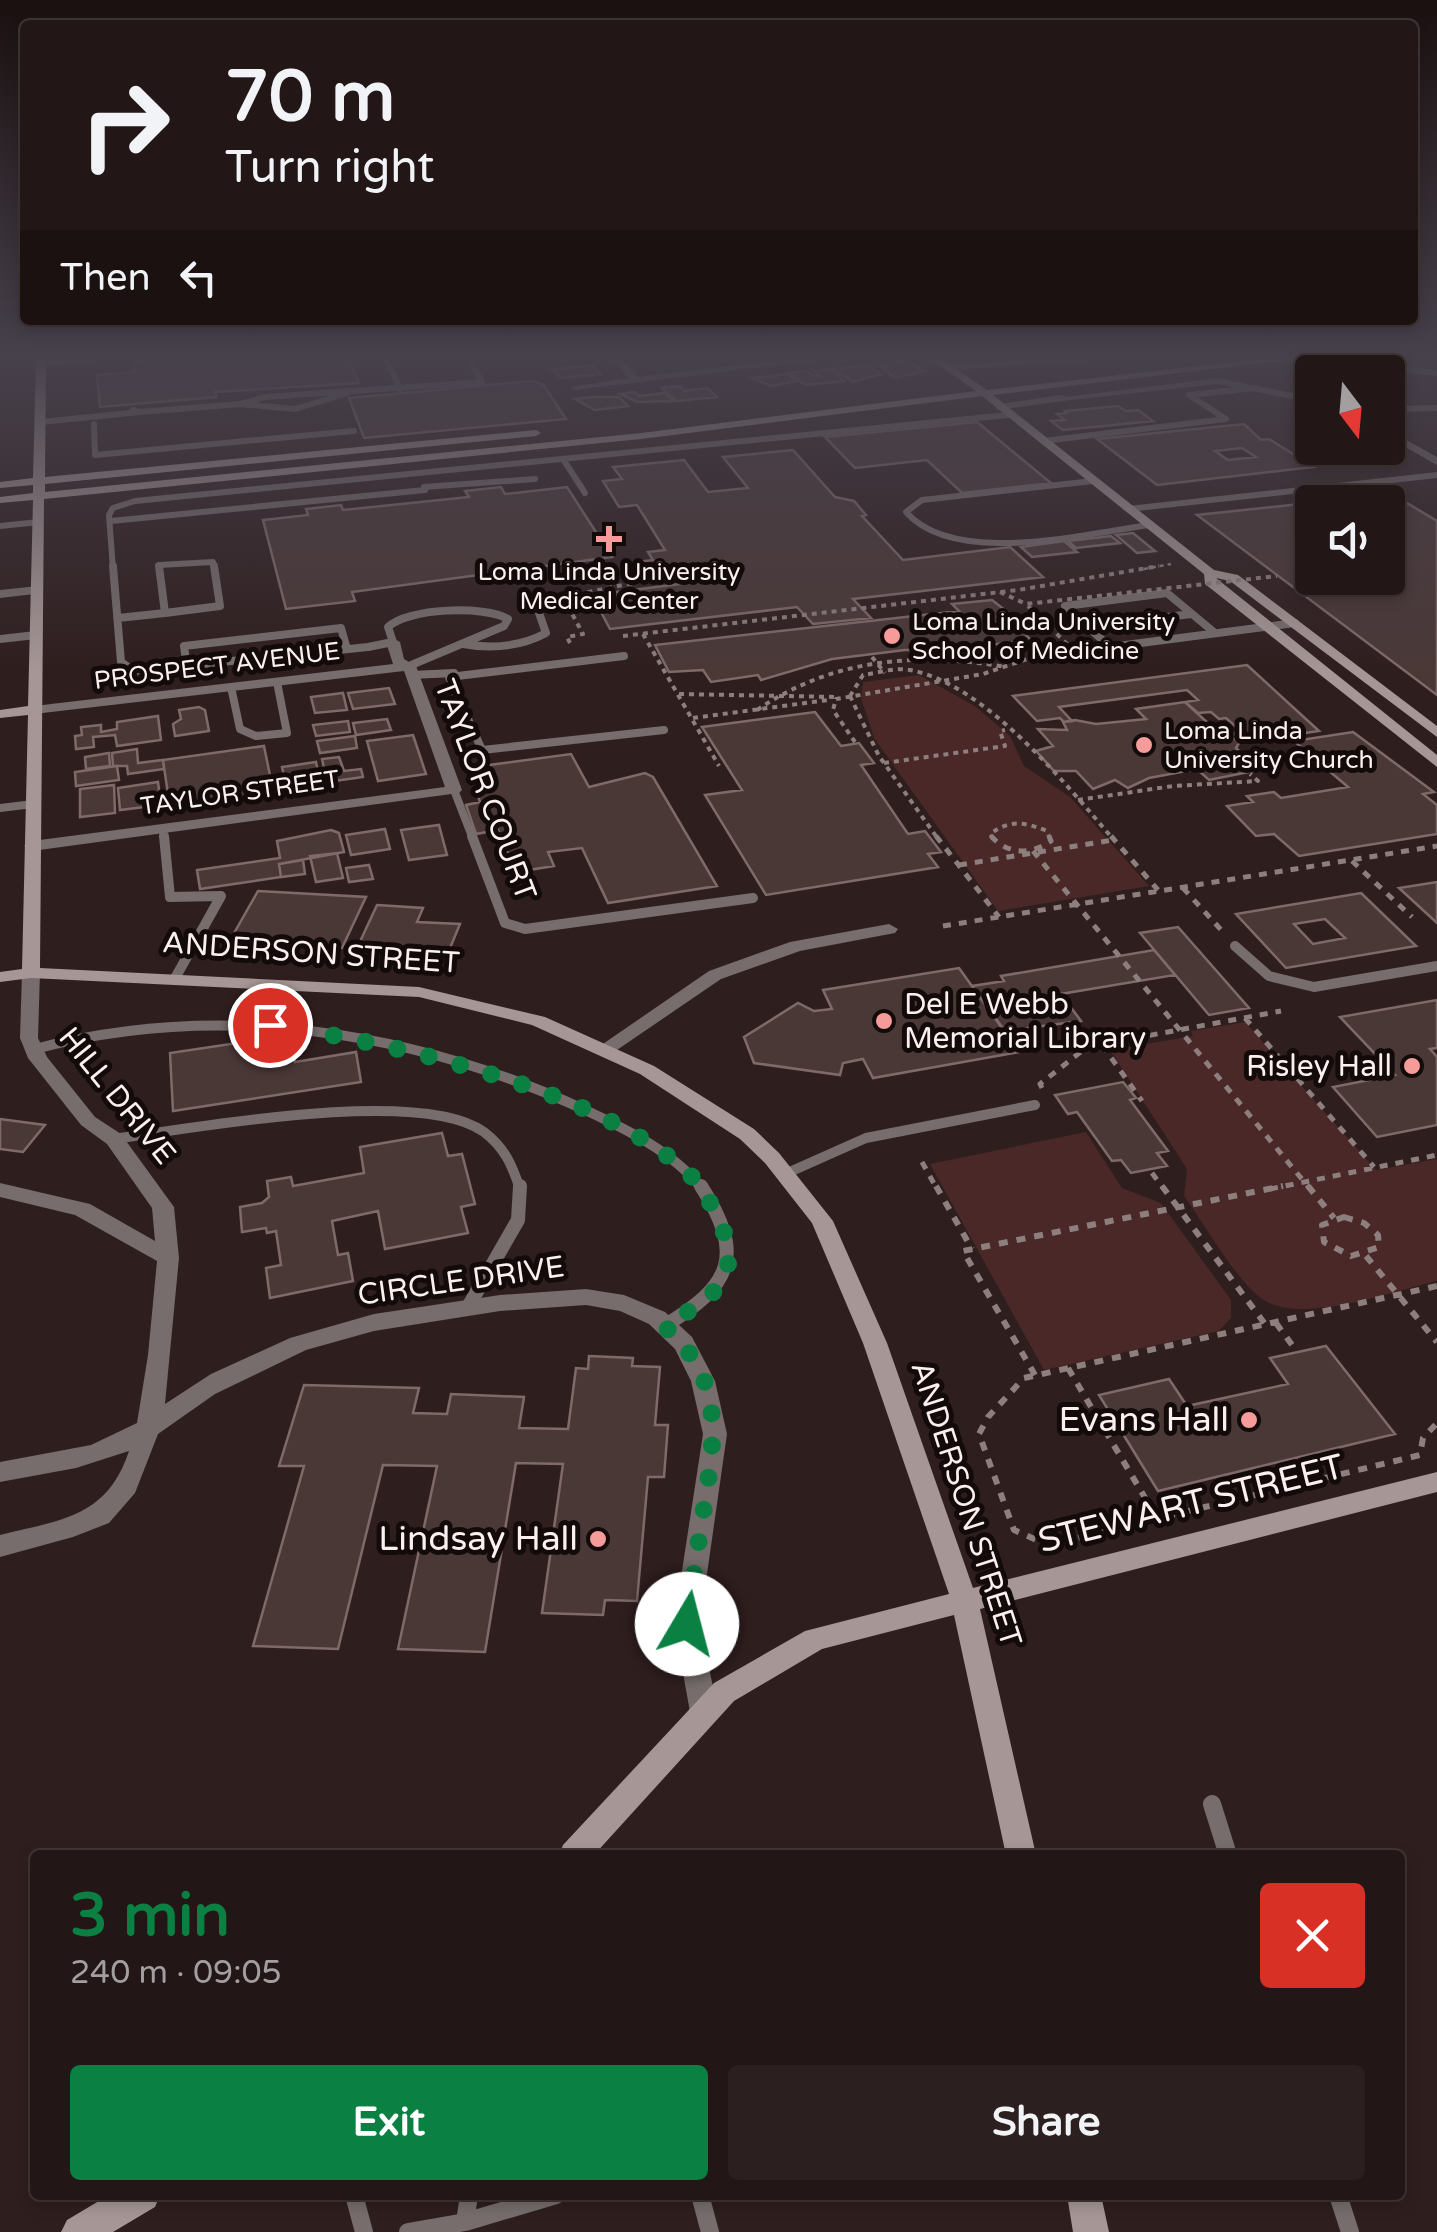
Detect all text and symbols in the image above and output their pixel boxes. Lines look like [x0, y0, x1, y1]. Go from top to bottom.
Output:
text: 70 m [225, 56, 395, 140]
icon: right [60, 60, 190, 190]
text: Turn right [225, 141, 434, 195]
icon: left [171, 250, 226, 305]
text: Then [60, 255, 151, 301]
north arrow [1295, 355, 1405, 465]
map controls [1295, 355, 1405, 595]
button: sound [1295, 485, 1405, 595]
marker: Loma Linda University Medical Center [596, 526, 622, 552]
place label: Loma Linda University Medical Center [477, 557, 741, 616]
place label: Loma Linda University School of Medicine [912, 607, 1175, 666]
marker: Loma Linda University School of Medicine [881, 625, 903, 647]
street label: PROSPECT AVENUE [92, 636, 342, 696]
street label: TAYLOR COURT [426, 674, 544, 906]
place label: Loma Linda University Church [1164, 716, 1374, 775]
marker: Loma Linda University Church [1133, 734, 1155, 756]
street label: TAYLOR STREET [139, 764, 341, 822]
street label: ANDERSON STREET [161, 924, 461, 982]
pin [228, 983, 313, 1068]
place label: Del E Webb Memorial Library [904, 986, 1146, 1057]
icon: arrive [243, 998, 298, 1053]
marker: Del E Webb Memorial Library [873, 1010, 895, 1032]
street label: HILL DRIVE [50, 1020, 184, 1172]
place label: Risley Hall [1246, 1048, 1392, 1085]
marker: Risley Hall [1401, 1055, 1423, 1077]
street label: CIRCLE DRIVE [355, 1248, 567, 1314]
street label: ANDERSON STREET [902, 1357, 1030, 1651]
place label: Evans Hall [1058, 1399, 1229, 1441]
marker: Evans Hall [1238, 1409, 1260, 1431]
street label: STEWART STREET [1034, 1446, 1348, 1562]
place label: Lindsay Hall [378, 1518, 578, 1560]
marker: Lindsay Hall [587, 1528, 609, 1550]
position arrow [635, 1572, 739, 1676]
text: 3 min [70, 1880, 230, 1952]
button: close [1260, 1883, 1365, 1988]
text: 240 m · 09:05 [70, 1954, 282, 1992]
button: Exit [70, 2065, 708, 2180]
button: Share [728, 2065, 1365, 2180]

